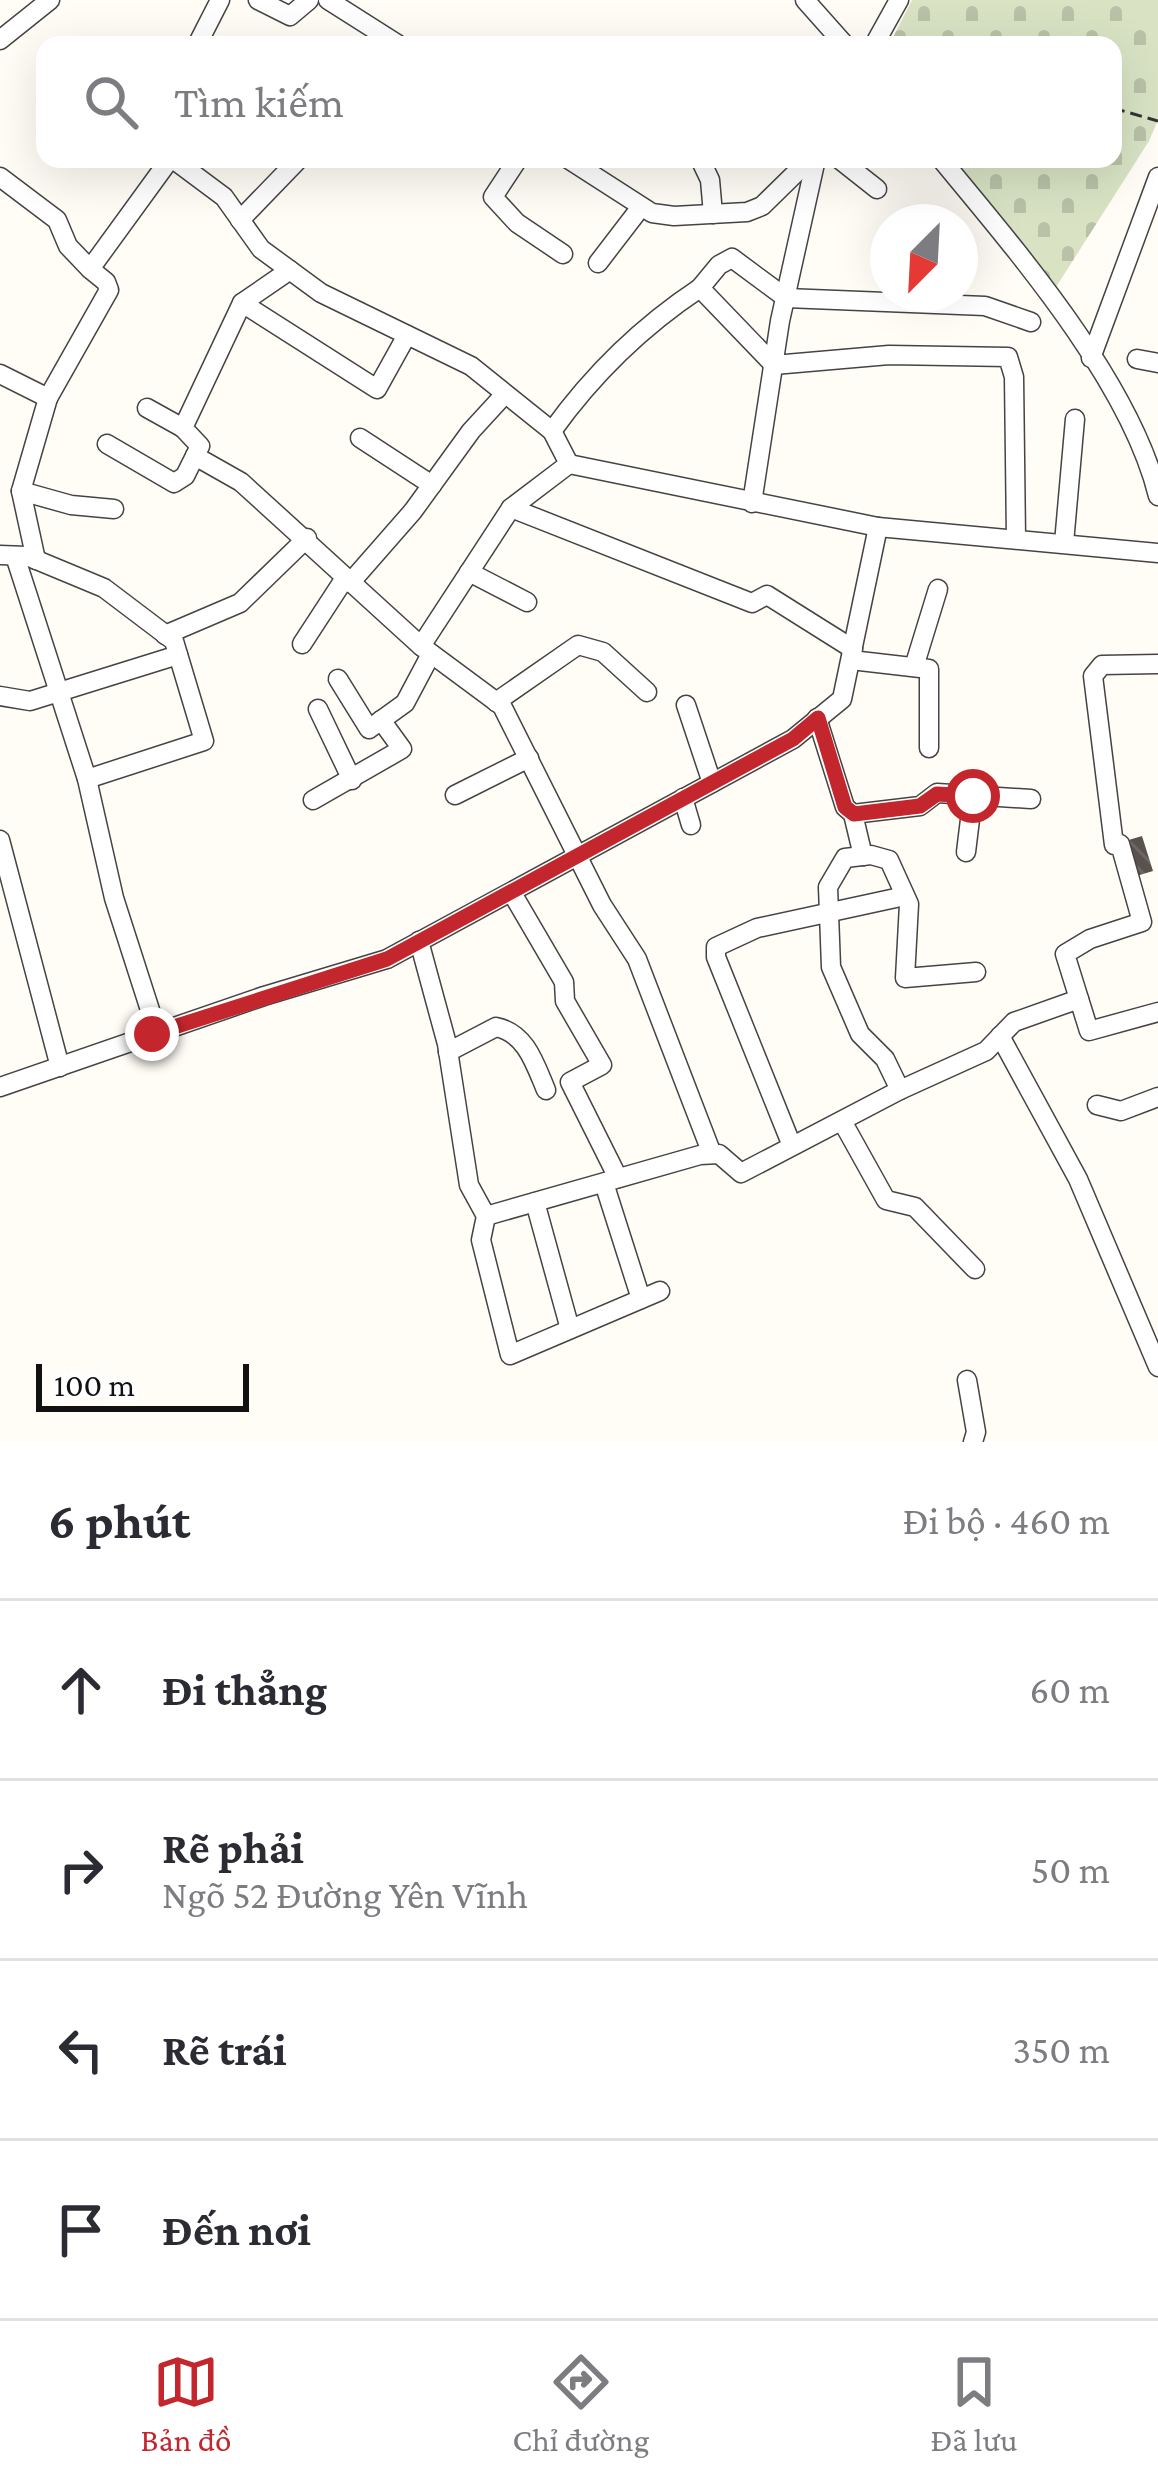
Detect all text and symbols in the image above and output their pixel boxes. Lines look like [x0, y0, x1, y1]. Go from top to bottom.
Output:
search box [36, 36, 1122, 168]
icon: search [78, 69, 144, 135]
text: Tìm kiếm [174, 77, 344, 127]
north arrow [870, 204, 978, 312]
route start [946, 769, 1000, 823]
route end [125, 1007, 179, 1061]
scale bar [36, 1358, 249, 1411]
text: 100 m [54, 1366, 135, 1403]
text: 6 phút [48, 1492, 190, 1549]
text: Đi bộ · 460 m [903, 1499, 1110, 1542]
icon: ahead [48, 1657, 114, 1723]
text: Đi thẳng [162, 1665, 327, 1715]
text: 60 m [1029, 1668, 1110, 1711]
text: Rẽ phải [162, 1823, 304, 1873]
icon: right [48, 1837, 114, 1903]
text: 50 m [1031, 1848, 1110, 1891]
text: Ngõ 52 Đường Yên Vĩnh [162, 1873, 528, 1916]
icon: left [48, 2017, 114, 2083]
text: Rẽ trái [162, 2025, 287, 2075]
text: 350 m [1012, 2028, 1110, 2071]
icon: arrive [48, 2197, 114, 2263]
text: Đến nơi [162, 2205, 311, 2255]
tab: Bản đồ [140, 2349, 231, 2458]
tab: Chỉ đường [512, 2349, 649, 2458]
tab: Đã lưu [930, 2349, 1017, 2458]

